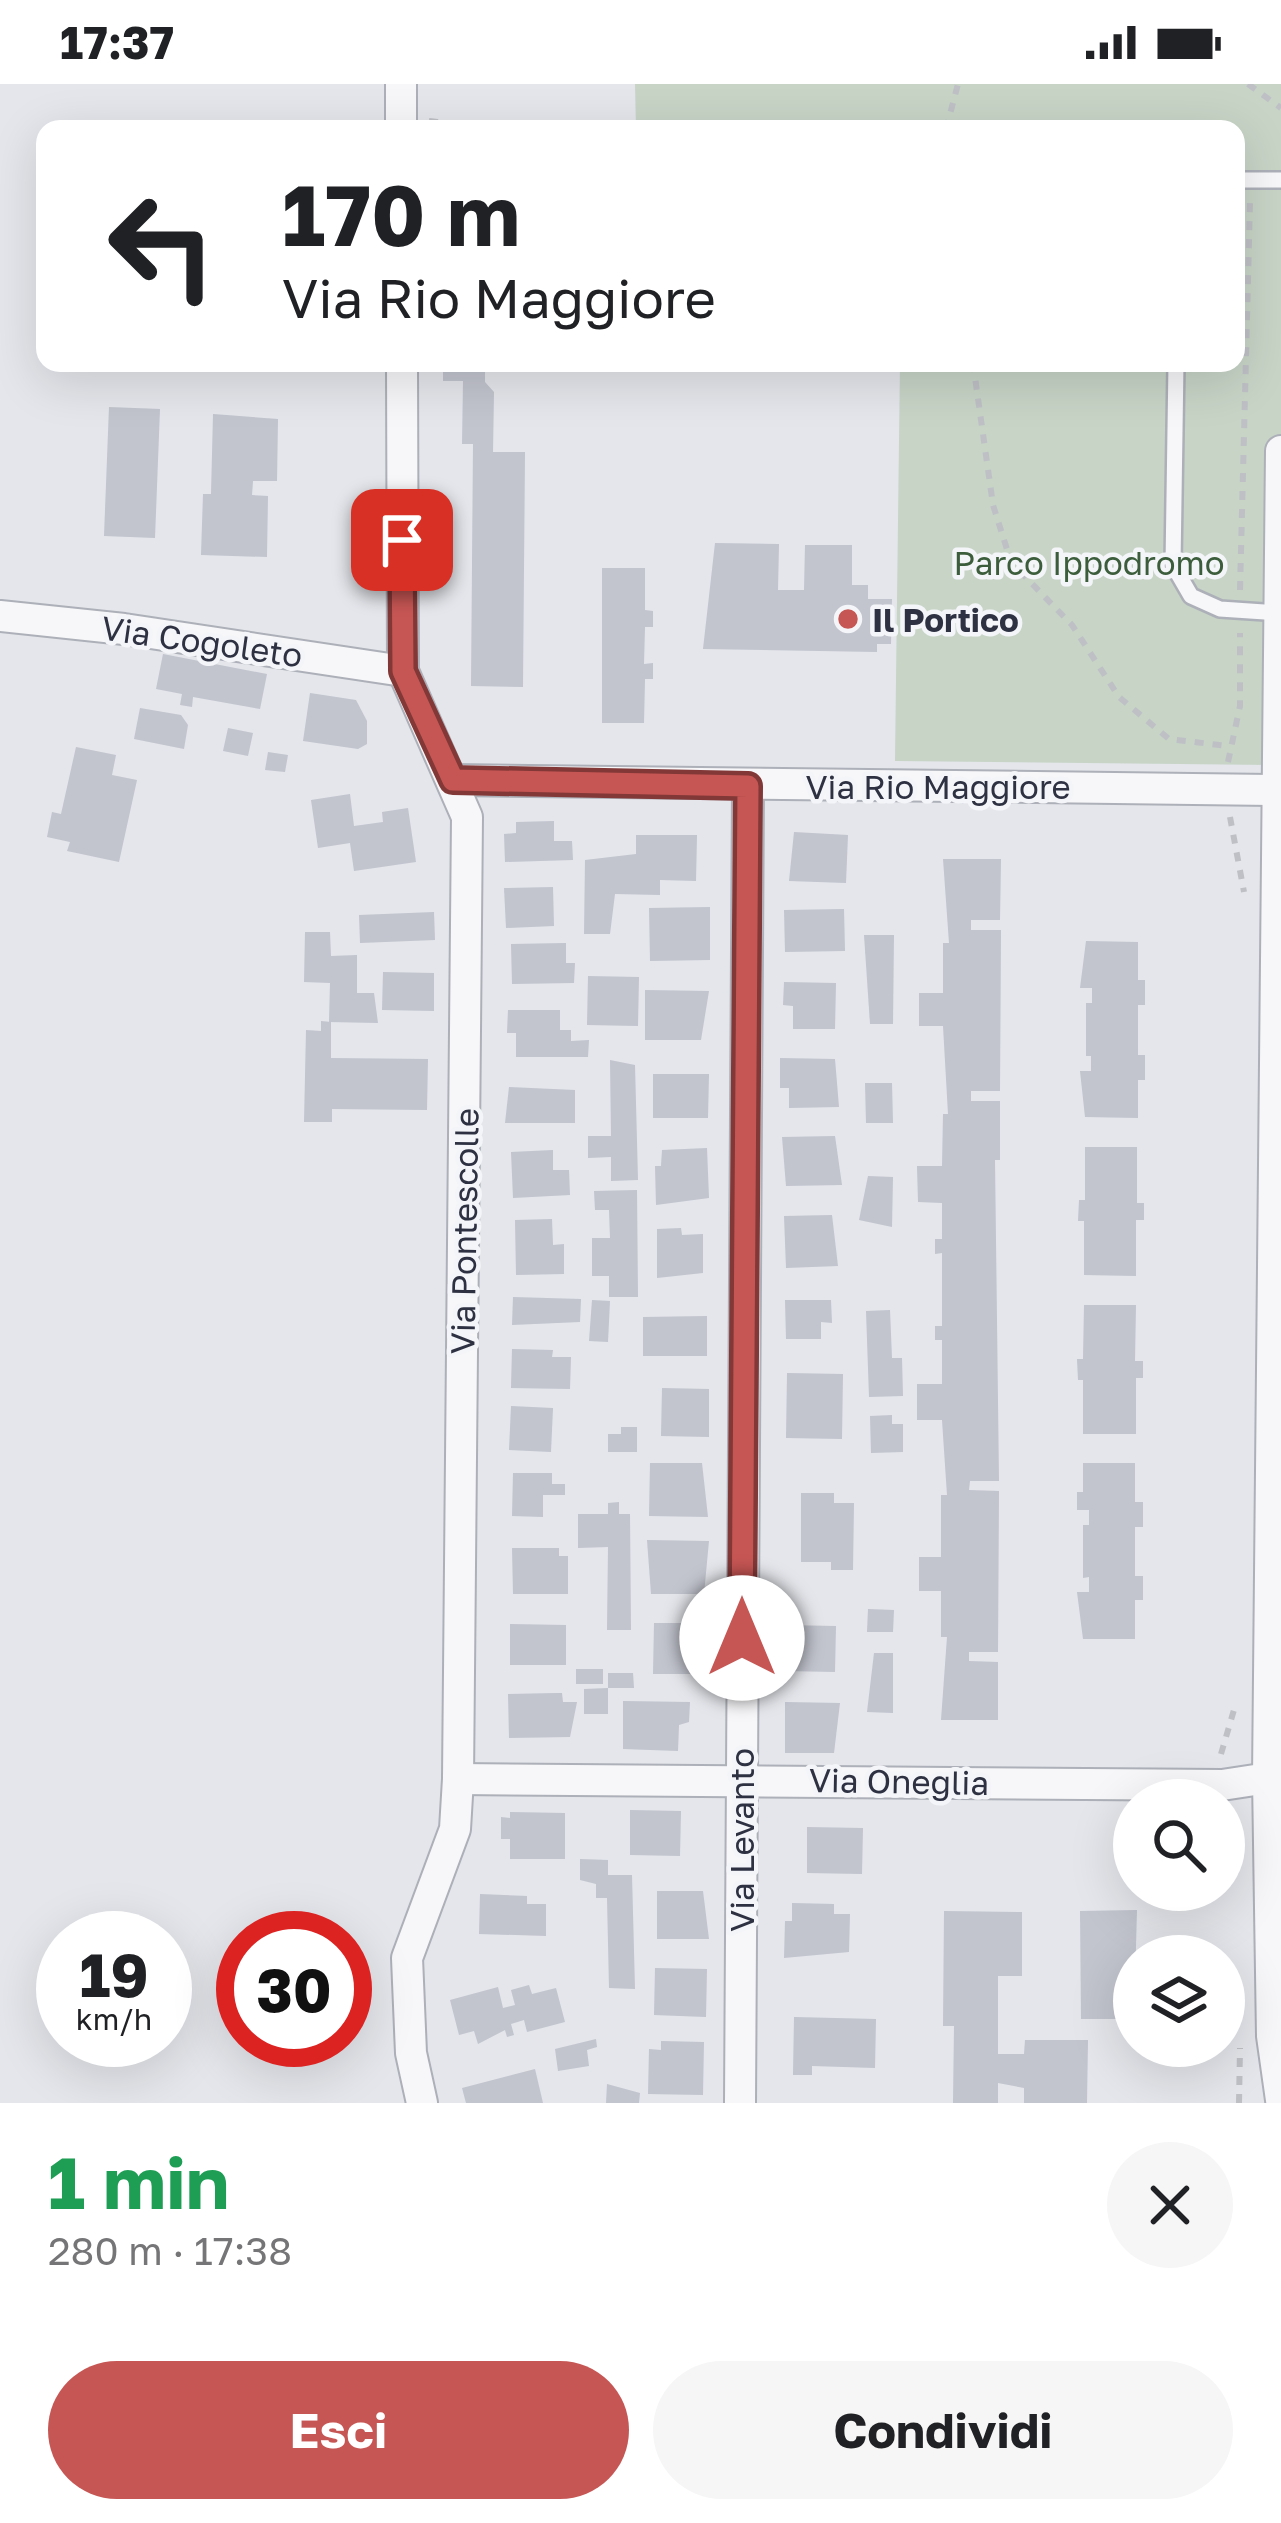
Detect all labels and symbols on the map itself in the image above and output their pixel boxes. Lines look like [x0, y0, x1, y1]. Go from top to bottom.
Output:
pin [351, 489, 453, 591]
park label: Parco Ippodromo [954, 543, 1224, 582]
place label: Il Portico [872, 600, 1019, 639]
marker: Il Portico [835, 606, 861, 632]
street label: Via Cogoleto [99, 608, 305, 674]
street label: Via Rio Maggiore [805, 767, 1071, 806]
street label: Via Pontescolle [442, 1107, 486, 1355]
position arrow [679, 1575, 805, 1701]
street label: Via Levanto [722, 1748, 761, 1932]
street label: Via Oneglia [809, 1760, 989, 1802]
speed limit sign: 30 [216, 1911, 372, 2067]

